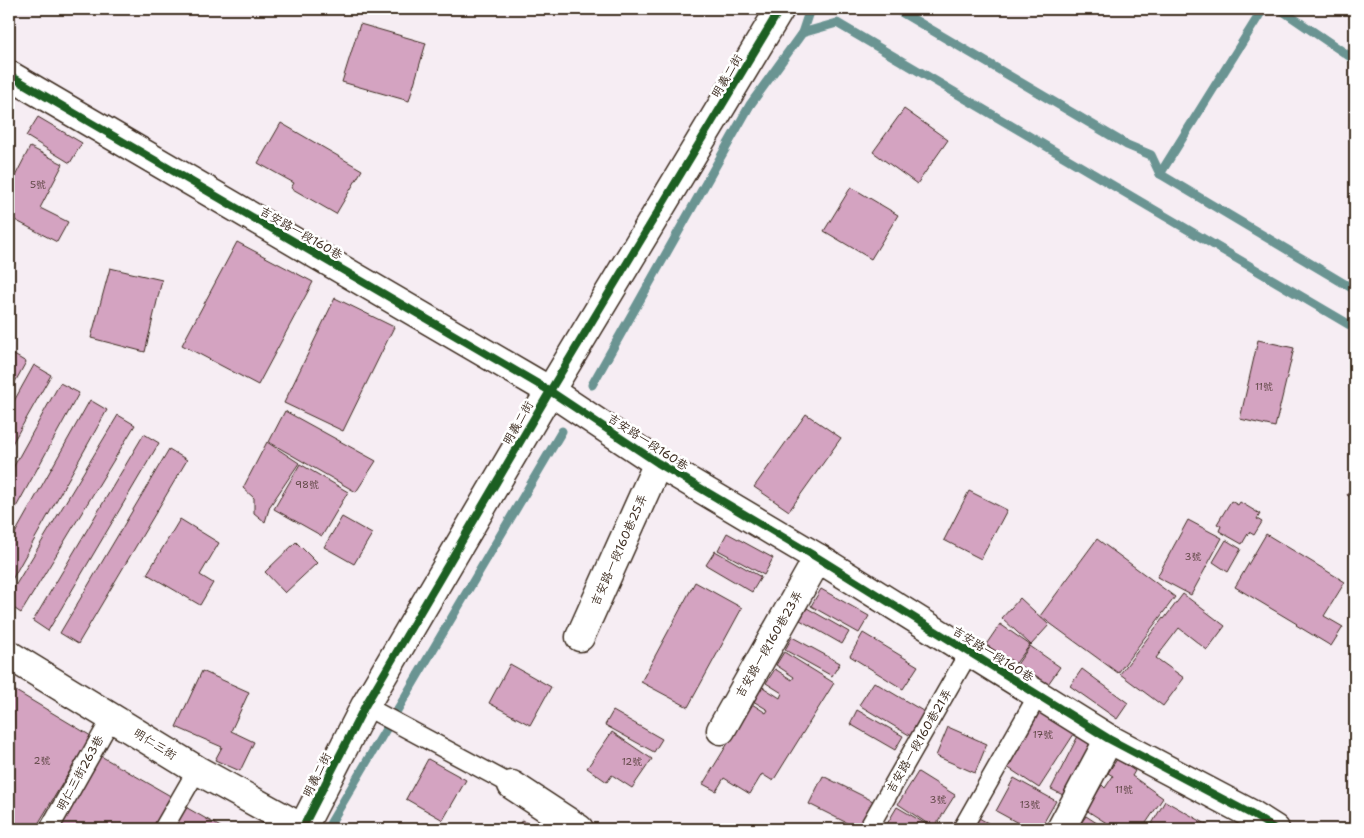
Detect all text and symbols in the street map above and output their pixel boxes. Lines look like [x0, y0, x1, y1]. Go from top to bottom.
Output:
street label: 明義二街 [708, 51, 746, 101]
house number: 5號 [30, 178, 46, 191]
street label: 吉安路一段160巷 [257, 203, 345, 263]
house number: 11號 [1255, 380, 1273, 393]
street label: 明義二街 [499, 398, 537, 448]
street label: 吉安路一段160巷 [605, 410, 691, 474]
house number: 98號 [295, 478, 319, 491]
street label: 吉安路一段160巷25弄 [587, 492, 651, 608]
house number: 3號 [1185, 550, 1202, 563]
street label: 吉安路一段160巷23弄 [732, 587, 806, 701]
street label: 吉安路一段160巷 [949, 623, 1037, 685]
street label: 吉安路一段160巷21弄 [883, 686, 955, 796]
street label: 明仁三街 [130, 724, 180, 764]
house number: 17號 [1033, 728, 1053, 741]
street label: 明仁三街263巷 [53, 732, 107, 814]
street label: 明義二街 [299, 750, 335, 800]
house number: 2號 [34, 754, 51, 767]
house number: 12號 [622, 755, 642, 768]
house number: 11號 [1115, 783, 1133, 796]
house number: 3號 [930, 793, 947, 806]
house number: 13號 [1020, 798, 1040, 811]

